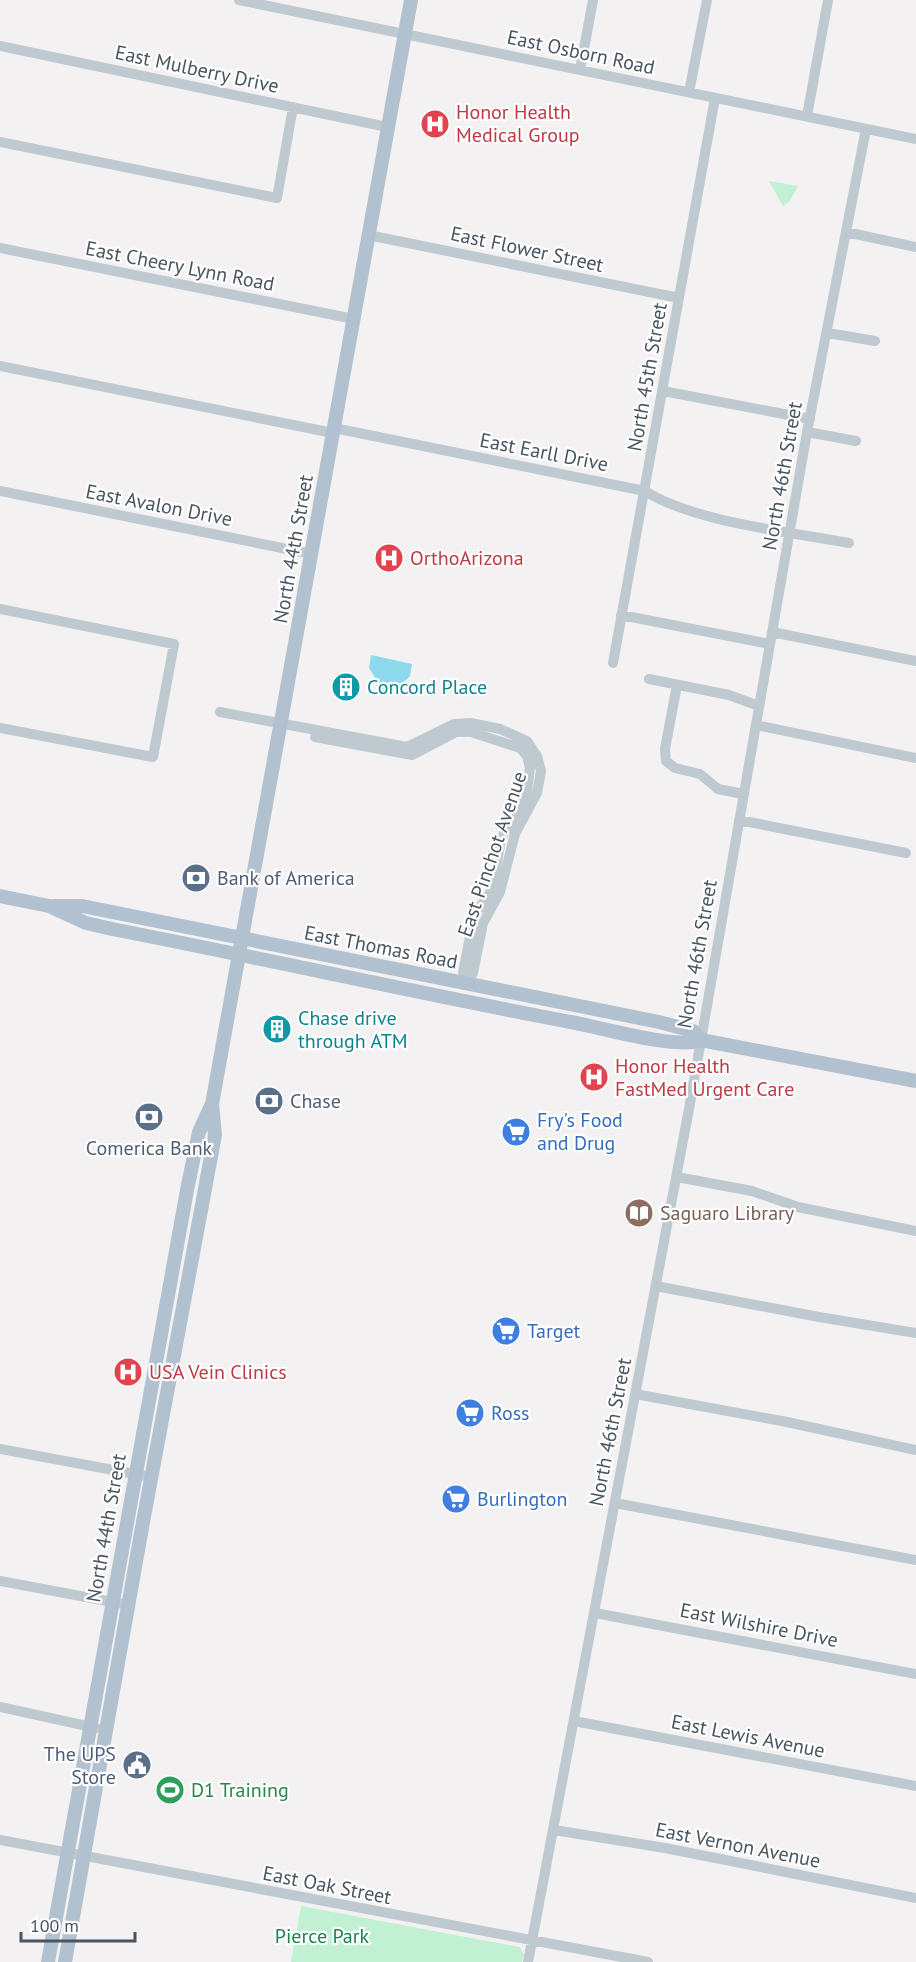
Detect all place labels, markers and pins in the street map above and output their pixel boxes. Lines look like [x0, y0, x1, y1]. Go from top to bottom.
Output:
place label: Honor Health Medical Group [456, 99, 580, 148]
hospital icon: Honor Health Medical Group [419, 108, 451, 140]
hospital icon: OrthoArizona [373, 542, 405, 574]
place label: OrthoArizona [410, 545, 524, 571]
building icon: Concord Place [330, 671, 362, 703]
place label: Concord Place [367, 674, 487, 700]
bank icon: Bank of America [180, 862, 212, 894]
place label: Bank of America [217, 865, 355, 891]
place label: Chase drive through ATM [298, 1005, 408, 1054]
building icon: Chase drive through ATM [261, 1013, 293, 1045]
place label: Honor Health FastMed Urgent Care [615, 1053, 794, 1102]
hospital icon: Honor Health FastMed Urgent Care [578, 1061, 610, 1093]
bank icon: Chase [253, 1085, 285, 1117]
place label: Chase [290, 1088, 341, 1114]
bank icon: Comerica Bank [133, 1101, 165, 1133]
place label: Fry's Food and Drug [537, 1107, 623, 1156]
supermarket icon: Fry's Food and Drug [500, 1116, 532, 1148]
place label: Comerica Bank [86, 1135, 213, 1161]
library icon: Saguaro Library [623, 1197, 655, 1229]
place label: Saguaro Library [660, 1200, 795, 1226]
supermarket icon: Target [490, 1315, 522, 1347]
place label: Target [527, 1318, 581, 1344]
hospital icon: USA Vein Clinics [112, 1356, 144, 1388]
place label: USA Vein Clinics [149, 1359, 287, 1385]
supermarket icon: Ross [454, 1397, 486, 1429]
place label: Ross [491, 1400, 530, 1426]
supermarket icon: Burlington [440, 1483, 472, 1515]
place label: Burlington [477, 1486, 567, 1512]
place label: The UPS Store [44, 1741, 116, 1790]
public building icon: The UPS Store [121, 1749, 153, 1781]
sports icon: D1 Training [154, 1774, 186, 1806]
place label: D1 Training [191, 1777, 289, 1803]

